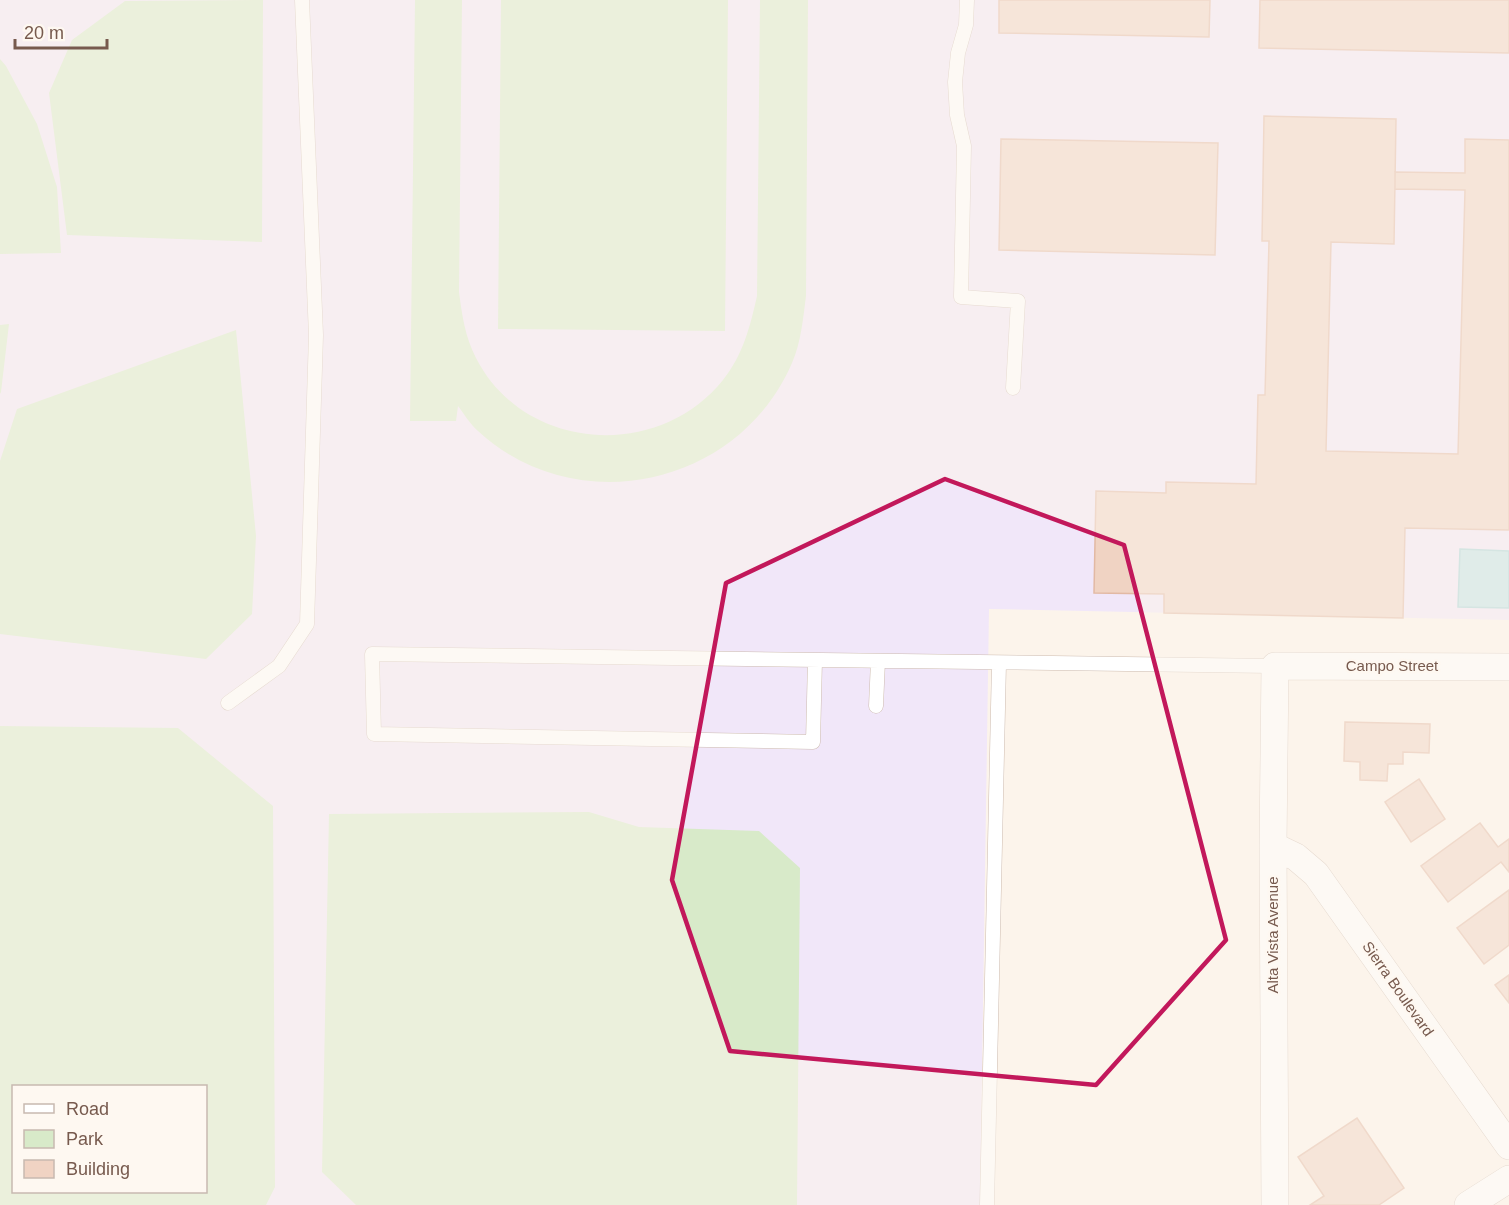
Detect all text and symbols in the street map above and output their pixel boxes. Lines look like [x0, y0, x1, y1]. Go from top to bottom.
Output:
scale bar [15, 12, 106, 50]
text: 20 m [24, 23, 64, 43]
street label: Campo Street [1346, 657, 1439, 674]
street label: Alta Vista Avenue [1264, 876, 1281, 994]
street label: Sierra Boulevard [1359, 938, 1437, 1039]
legend [12, 1085, 207, 1193]
text: Road [66, 1099, 109, 1119]
text: Park [66, 1129, 104, 1149]
text: Building [66, 1159, 130, 1179]

